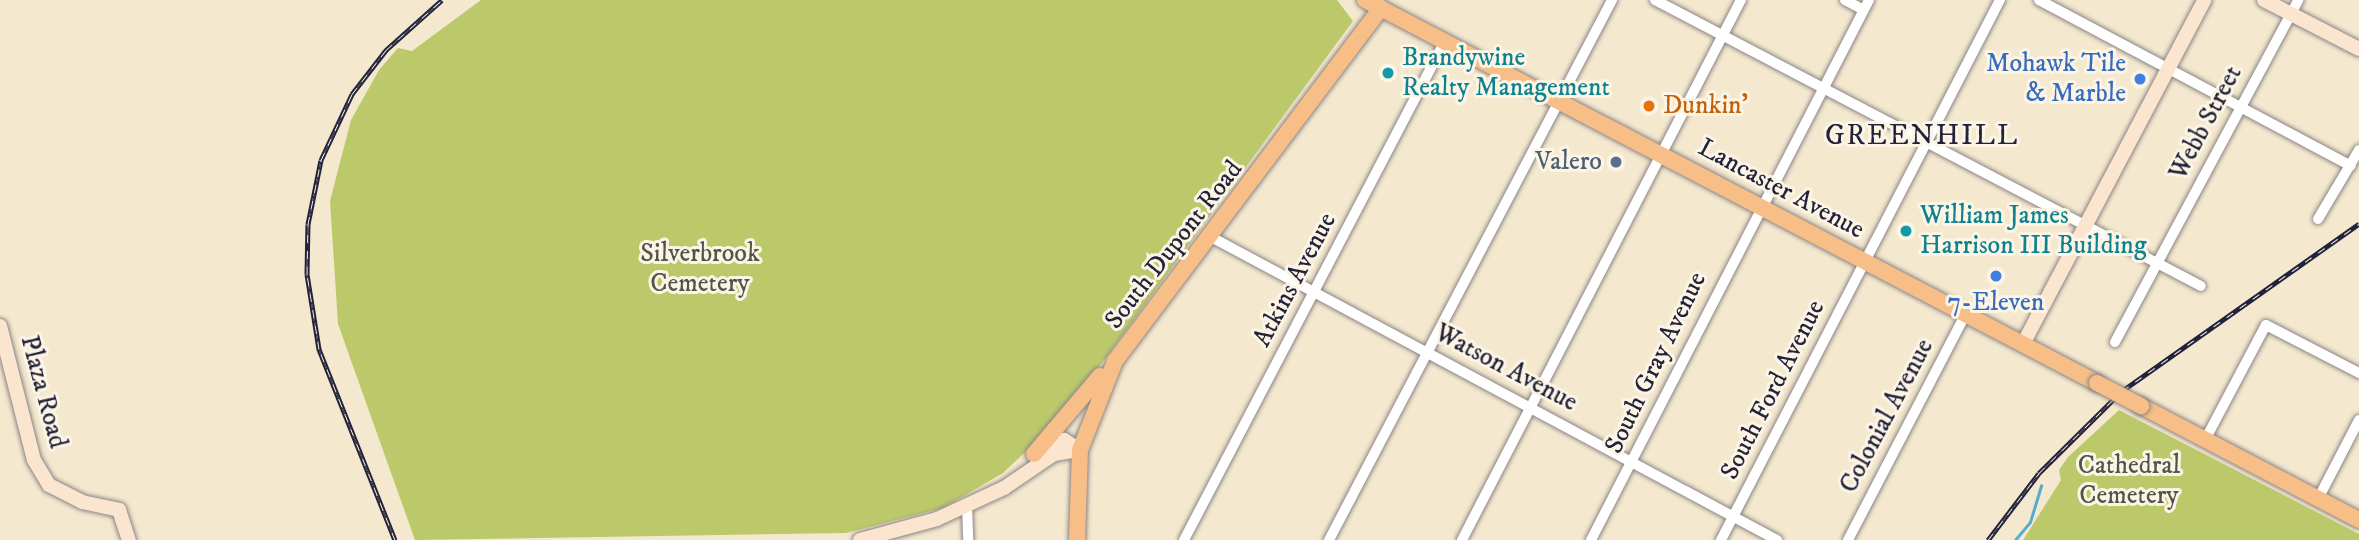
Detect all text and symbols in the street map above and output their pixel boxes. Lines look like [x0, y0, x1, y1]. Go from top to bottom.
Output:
place label: Brandywine Realty Management [1402, 42, 1610, 104]
place label: Mohawk Tile & Marble [1986, 48, 2126, 110]
street label: Webb Street [2163, 61, 2249, 185]
marker: Brandywine Realty Management [1380, 65, 1396, 81]
marker: Mohawk Tile & Marble [2132, 71, 2148, 87]
place label: Dunkin' [1663, 90, 1748, 122]
marker: Dunkin' [1641, 98, 1657, 114]
district label: GREENHILL [1826, 119, 2018, 153]
street label: Lancaster Avenue [1693, 132, 1869, 246]
place label: Valero [1535, 146, 1602, 178]
marker: Valero [1608, 154, 1624, 170]
street label: South Dupont Road [1099, 155, 1249, 335]
place label: William James Harrison III Building [1920, 200, 2147, 262]
street label: Atkins Avenue [1247, 208, 1343, 352]
marker: William James Harrison III Building [1898, 223, 1914, 239]
park label: Silverbrook Cemetery [640, 238, 760, 300]
street label: South Gray Avenue [1599, 267, 1713, 459]
marker: 7-Eleven [1988, 268, 2004, 284]
place label: 7-Eleven [1948, 287, 2044, 319]
street label: South Ford Avenue [1714, 295, 1832, 485]
street label: Watson Avenue [1429, 317, 1583, 419]
street label: Plaza Road [13, 332, 73, 452]
street label: Colonial Avenue [1833, 334, 1941, 498]
park label: Cathedral Cemetery [2078, 450, 2180, 512]

